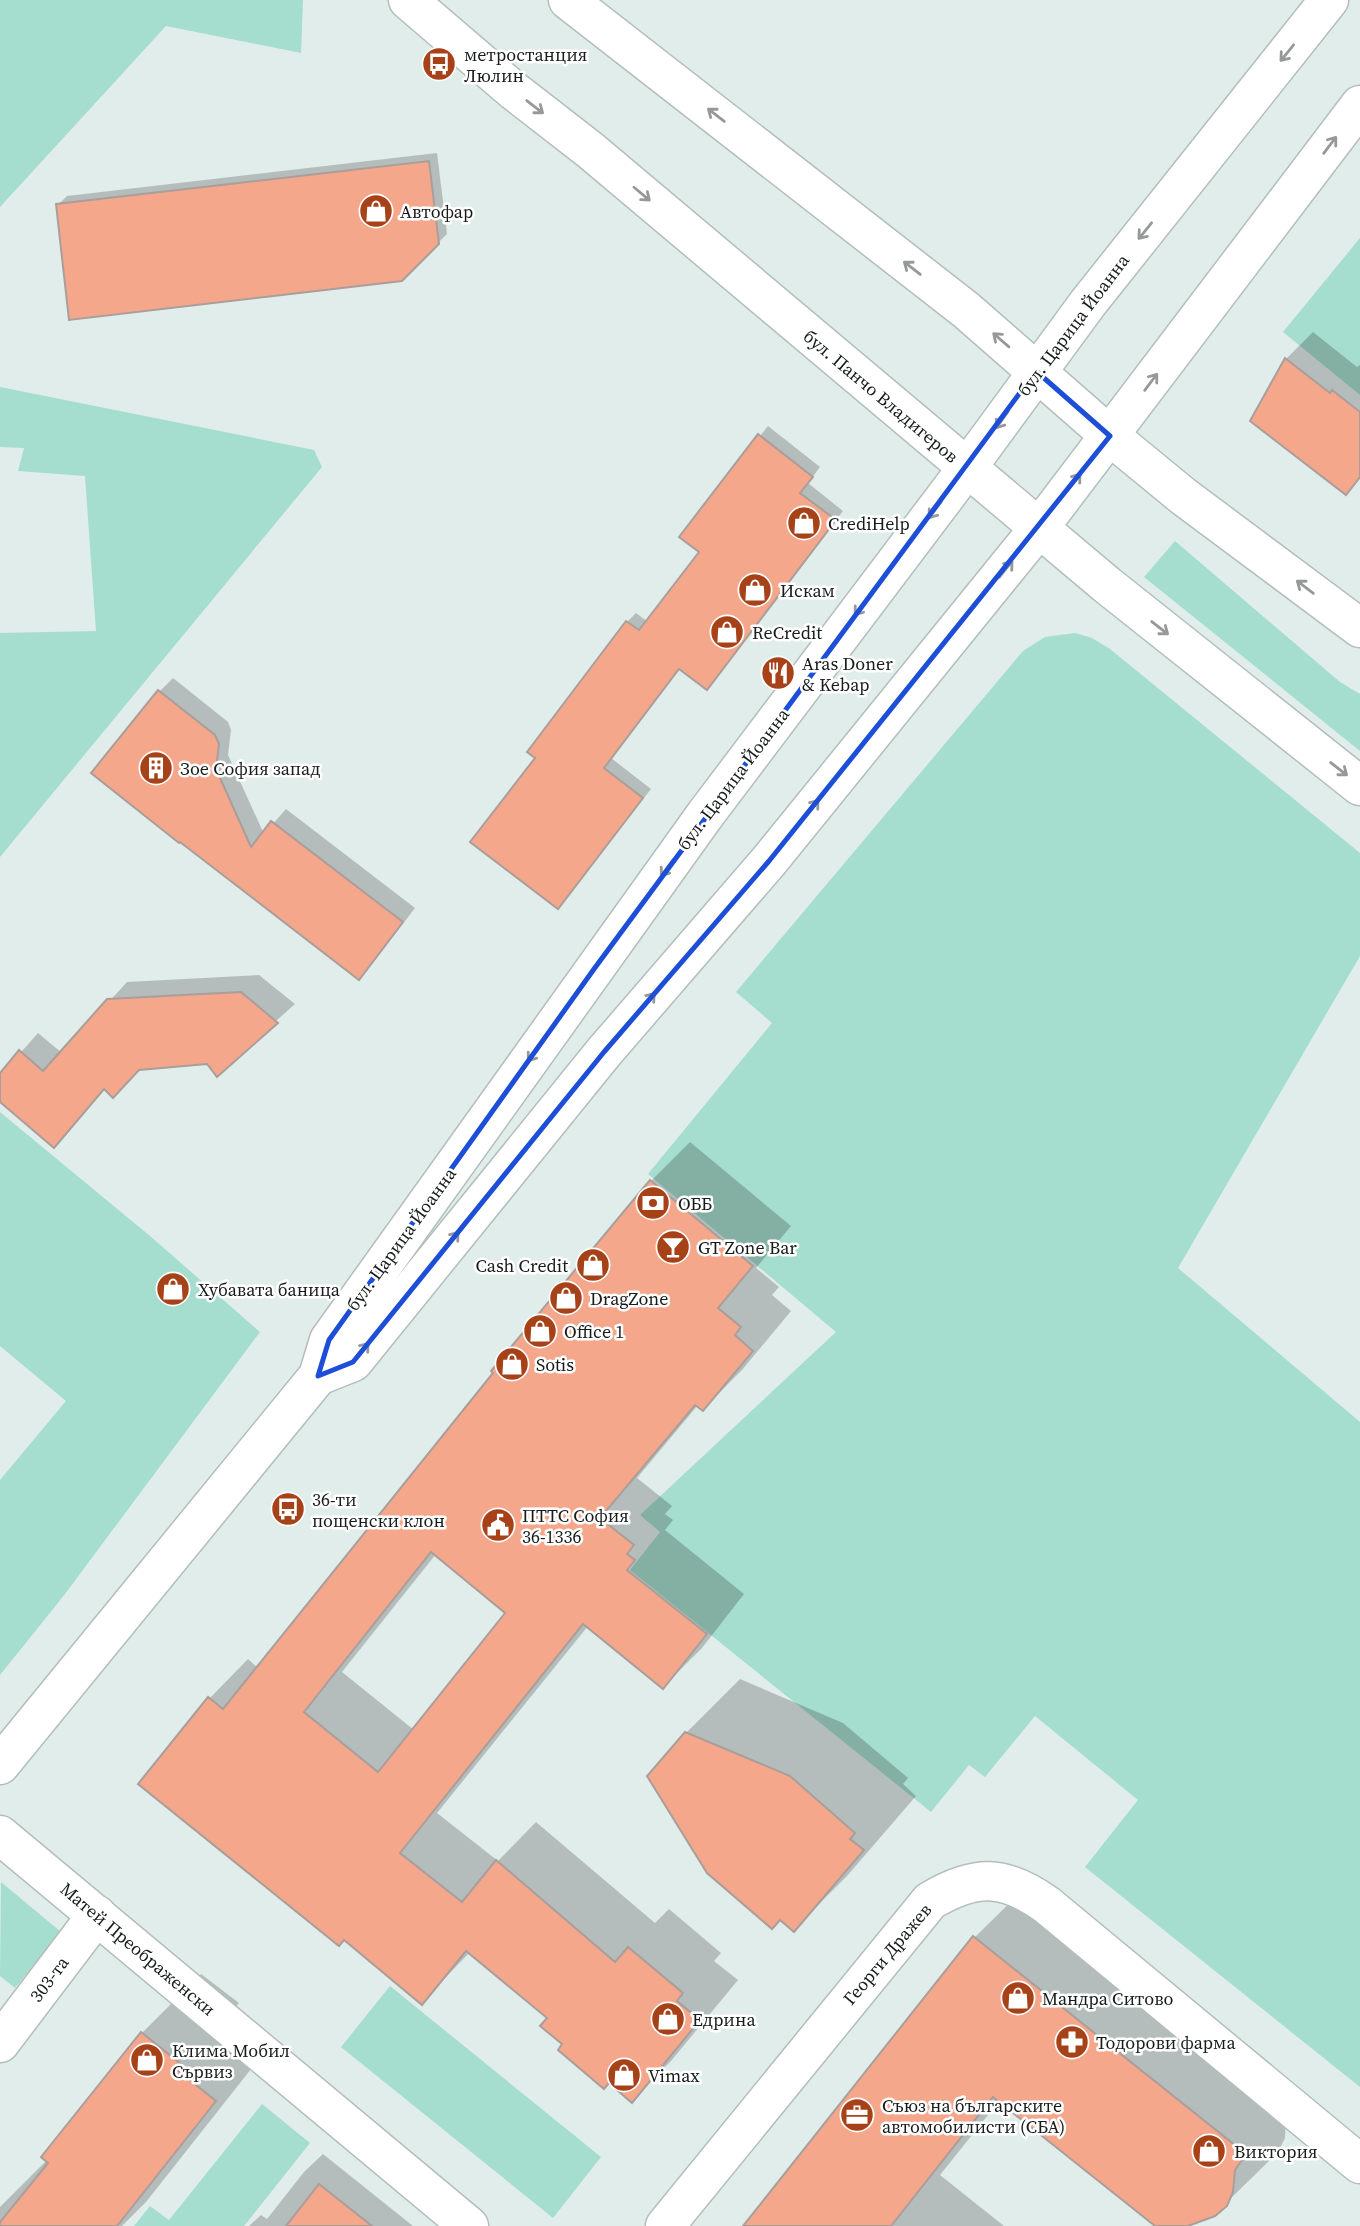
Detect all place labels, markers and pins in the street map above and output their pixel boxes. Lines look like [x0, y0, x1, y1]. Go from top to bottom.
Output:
place label: метростанция Люлин [464, 42, 587, 88]
bus stop icon: метростанция Люлин [420, 45, 458, 83]
shop icon: Автофар [357, 192, 395, 230]
place label: Автофар [400, 199, 473, 224]
shop icon: CrediHelp [785, 504, 823, 542]
place label: CrediHelp [828, 511, 910, 536]
shop icon: Искам [736, 571, 774, 609]
place label: Искам [780, 578, 835, 603]
shop icon: ReCredit [708, 613, 746, 651]
place label: ReCredit [752, 620, 822, 645]
place label: Aras Doner & Kebap [802, 651, 893, 697]
restaurant icon: Aras Doner & Kebap [759, 654, 797, 692]
building icon: Зое София запад [137, 749, 175, 787]
place label: Зое София запад [180, 756, 320, 781]
bank icon: ОББ [634, 1184, 672, 1222]
place label: ОББ [678, 1191, 712, 1216]
bar icon: GT Zone Bar [654, 1228, 692, 1266]
place label: GT Zone Bar [698, 1235, 797, 1260]
shop icon: Cash Credit [574, 1246, 612, 1284]
place label: Cash Credit [475, 1253, 568, 1278]
shop icon: Хубавата баница [154, 1270, 192, 1308]
place label: Хубавата баница [198, 1277, 341, 1302]
shop icon: DragZone [547, 1279, 585, 1317]
place label: DragZone [590, 1286, 668, 1311]
shop icon: Office 1 [521, 1312, 559, 1350]
place label: Office 1 [564, 1319, 624, 1344]
shop icon: Sotis [493, 1345, 531, 1383]
place label: Sotis [536, 1352, 574, 1377]
place label: 36-ти пощенски клон [312, 1487, 445, 1533]
bus stop icon: 36-ти пощенски клон [269, 1490, 307, 1528]
place label: ПТТС София 36-1336 [522, 1503, 629, 1549]
public building icon: ПТТС София 36-1336 [479, 1506, 517, 1544]
shop icon: Мандра Ситово [999, 1979, 1037, 2017]
place label: Мандра Ситово [1042, 1986, 1174, 2011]
shop icon: Едрина [649, 2000, 687, 2038]
place label: Едрина [692, 2007, 756, 2032]
pharmacy icon: Тодорови фарма [1053, 2023, 1091, 2061]
place label: Тодорови фарма [1096, 2030, 1236, 2055]
place label: Клима Мобил Сървиз [172, 2038, 290, 2084]
shop icon: Клима Мобил Сървиз [128, 2041, 166, 2079]
shop icon: Vimax [605, 2056, 643, 2094]
place label: Vimax [648, 2063, 700, 2088]
place label: Съюз на българските автомобилисти (СБА) [882, 2093, 1065, 2139]
office icon: Съюз на българските автомобилисти (СБА) [838, 2096, 876, 2134]
shop icon: Виктория [1190, 2132, 1228, 2170]
place label: Виктория [1234, 2139, 1318, 2164]

